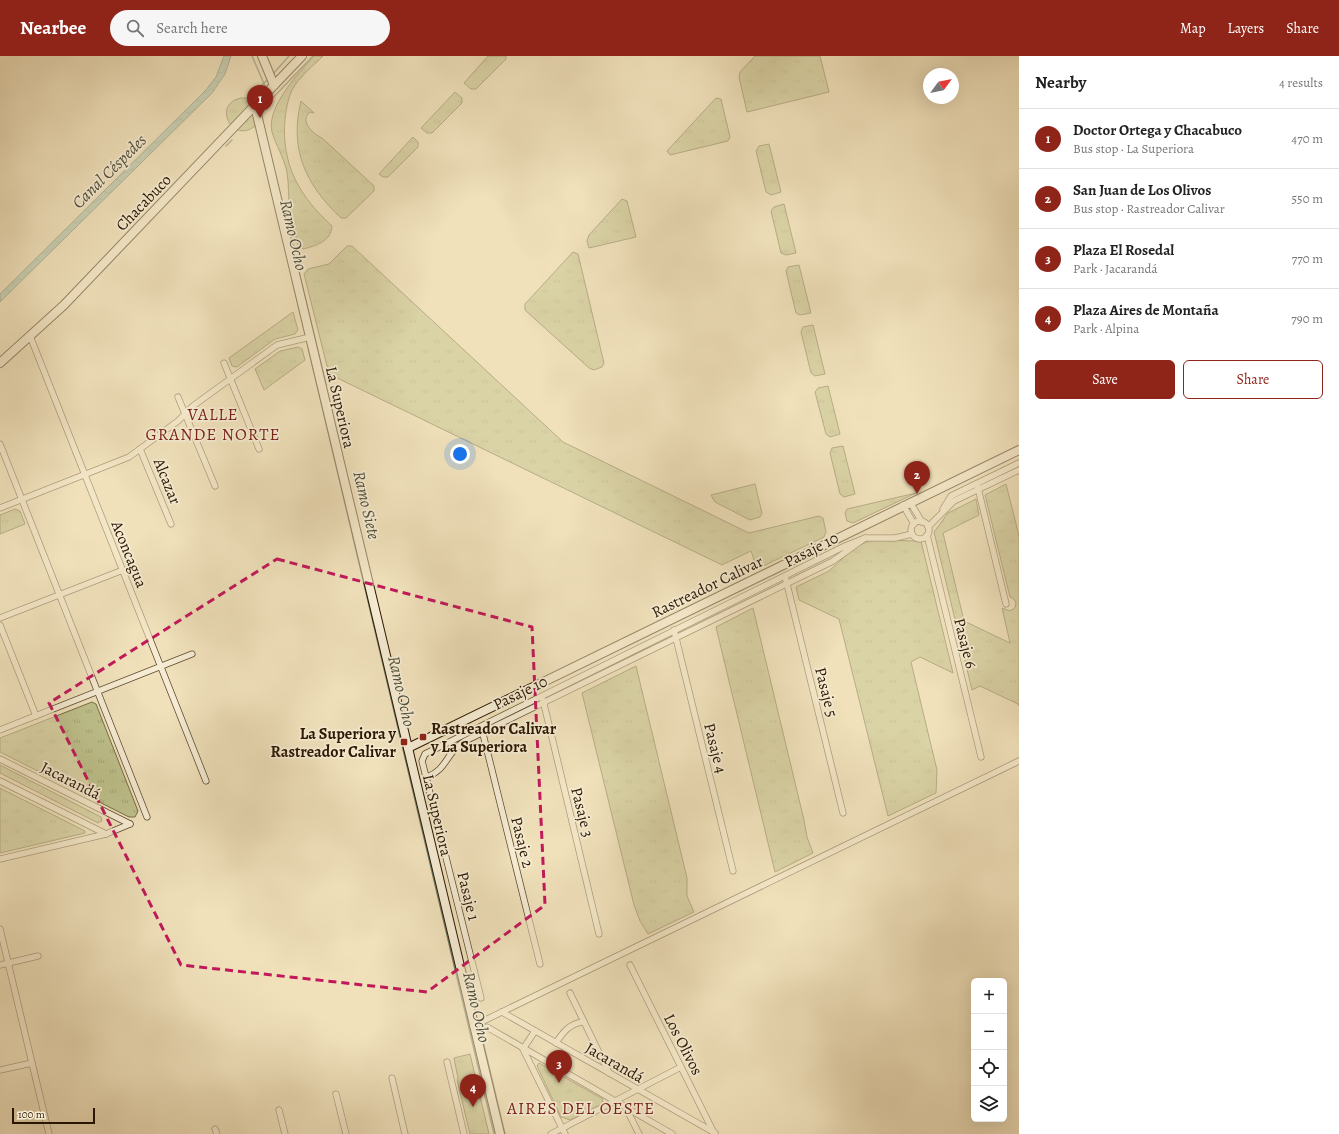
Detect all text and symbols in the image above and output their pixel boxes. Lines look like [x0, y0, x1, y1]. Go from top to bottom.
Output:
search box [110, 10, 390, 46]
text: Nearbee [20, 15, 86, 41]
icon: search [124, 17, 146, 39]
text: Search here [156, 18, 228, 38]
text: Map [1180, 19, 1206, 38]
text: Layers [1228, 19, 1264, 38]
text: Share [1286, 19, 1319, 38]
north arrow [923, 68, 959, 104]
text: Nearby [1035, 71, 1086, 94]
text: 4 results [1279, 74, 1323, 91]
pin: 1 [247, 85, 273, 118]
text: Doctor Ortega y Chacabuco [1073, 120, 1242, 140]
water label: Canal Céspedes [67, 129, 152, 214]
text: 1 [1046, 130, 1050, 147]
text: 470 m [1291, 130, 1323, 147]
text: Bus stop · La Superiora [1073, 140, 1194, 157]
street label: Chacabuco [111, 169, 176, 236]
text: San Juan de Los Olivos [1073, 180, 1211, 200]
text: 2 [1045, 190, 1051, 207]
text: 550 m [1292, 190, 1323, 207]
water label: Ramo Ocho [274, 197, 313, 273]
text: Bus stop · Rastreador Calivar [1073, 200, 1225, 217]
text: Plaza El Rosedal [1073, 240, 1174, 260]
text: 3 [1045, 250, 1051, 267]
text: 770 m [1292, 250, 1323, 267]
text: Park · Jacarandá [1073, 260, 1158, 277]
text: Plaza Aires de Montaña [1073, 300, 1219, 320]
text: 4 [1045, 310, 1051, 327]
text: 790 m [1291, 310, 1323, 327]
text: Park · Alpina [1073, 320, 1139, 337]
button: Save [1035, 360, 1175, 399]
button: Share [1183, 360, 1323, 399]
street label: La Superiora [320, 364, 360, 451]
district label: VALLE GRANDE NORTE [146, 403, 280, 446]
your location [450, 444, 470, 464]
street label: Alcazar [148, 454, 186, 508]
pin: 2 [904, 461, 930, 494]
water label: Ramo Siete [348, 469, 386, 542]
street label: Aconcagua [105, 517, 153, 592]
street label: Pasaje 10 [781, 527, 842, 573]
street label: Rastreador Calivar [648, 550, 767, 623]
street label: Pasaje 6 [948, 616, 982, 671]
water label: Ramo Ocho [382, 653, 421, 729]
street label: Pasaje 5 [809, 665, 843, 720]
street label: Pasaje 10 [489, 670, 551, 716]
place label: Rastreador Calivar y La Superiora [430, 718, 557, 758]
street label: Pasaje 4 [698, 721, 732, 776]
place label: La Superiora y Rastreador Calivar [271, 723, 397, 763]
marker: Rastreador Calivar y La Superiora [418, 732, 428, 742]
marker: La Superiora y Rastreador Calivar [399, 737, 409, 747]
street label: Jacarandá [37, 756, 105, 806]
street label: La Superiora [417, 772, 457, 859]
street label: Pasaje 3 [565, 785, 599, 840]
street label: Pasaje 2 [505, 814, 539, 870]
street label: Pasaje 1 [451, 869, 485, 923]
water label: Ramo Ocho [457, 969, 496, 1045]
map controls [971, 978, 1007, 1122]
button: + [971, 978, 1007, 1014]
street label: Los Olivos [658, 1010, 708, 1079]
button: − [971, 1014, 1007, 1050]
street label: Jacarandá [581, 1037, 648, 1089]
pin: 3 [546, 1050, 572, 1083]
button: locate [971, 1050, 1007, 1086]
pin: 4 [460, 1074, 486, 1107]
button: layers [971, 1086, 1007, 1122]
district label: AIRES DEL OESTE [506, 1097, 655, 1120]
scale bar [12, 1106, 95, 1125]
text: 100 m [18, 1107, 45, 1122]

